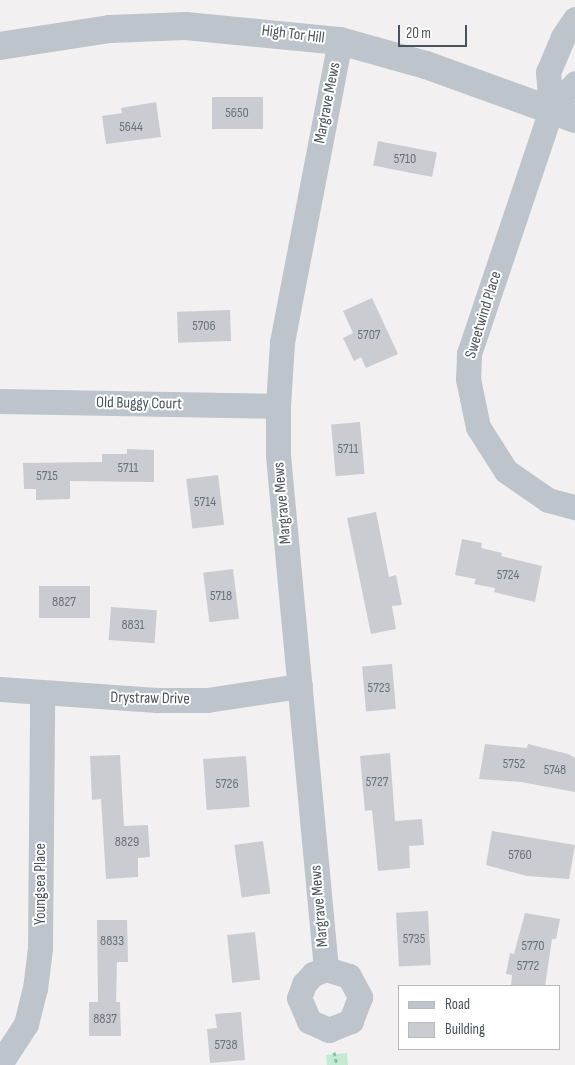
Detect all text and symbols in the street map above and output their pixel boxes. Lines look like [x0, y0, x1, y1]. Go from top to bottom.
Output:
scale bar [400, 15, 469, 47]
street label: High Tor Hill [260, 22, 326, 48]
text: 20 m [406, 24, 431, 43]
street label: Margrave Mews [311, 61, 345, 145]
house number: 5650 [225, 105, 249, 121]
house number: 5644 [119, 119, 143, 135]
house number: 5710 [394, 151, 416, 167]
street label: Sweetwind Place [462, 269, 506, 361]
house number: 5706 [192, 318, 216, 334]
house number: 5707 [358, 327, 380, 343]
street label: Old Buggy Court [96, 394, 182, 414]
house number: 5711 [337, 441, 359, 457]
house number: 5711 [117, 460, 139, 476]
street label: Margrave Mews [270, 461, 296, 545]
house number: 5715 [36, 468, 58, 484]
house number: 5714 [194, 494, 216, 510]
house number: 5724 [497, 567, 519, 583]
house number: 5718 [210, 588, 232, 604]
house number: 8827 [52, 594, 76, 610]
house number: 8831 [121, 617, 145, 633]
house number: 5723 [368, 680, 390, 696]
street label: Drystraw Drive [110, 689, 190, 709]
house number: 5752 [503, 756, 525, 772]
house number: 5748 [544, 762, 566, 778]
house number: 5727 [366, 774, 388, 790]
house number: 5726 [215, 776, 239, 792]
house number: 8829 [115, 834, 139, 850]
street label: Youngsea Place [31, 843, 51, 925]
house number: 5760 [508, 847, 532, 863]
street label: Margrave Mews [307, 864, 333, 948]
house number: 5735 [403, 931, 425, 947]
house number: 8833 [100, 933, 124, 949]
house number: 5770 [522, 938, 544, 954]
house number: 5772 [517, 958, 539, 974]
legend [398, 985, 560, 1050]
text: Road [445, 995, 470, 1014]
house number: 8837 [93, 1011, 117, 1027]
text: Building [445, 1020, 485, 1039]
house number: 5738 [214, 1037, 238, 1053]

